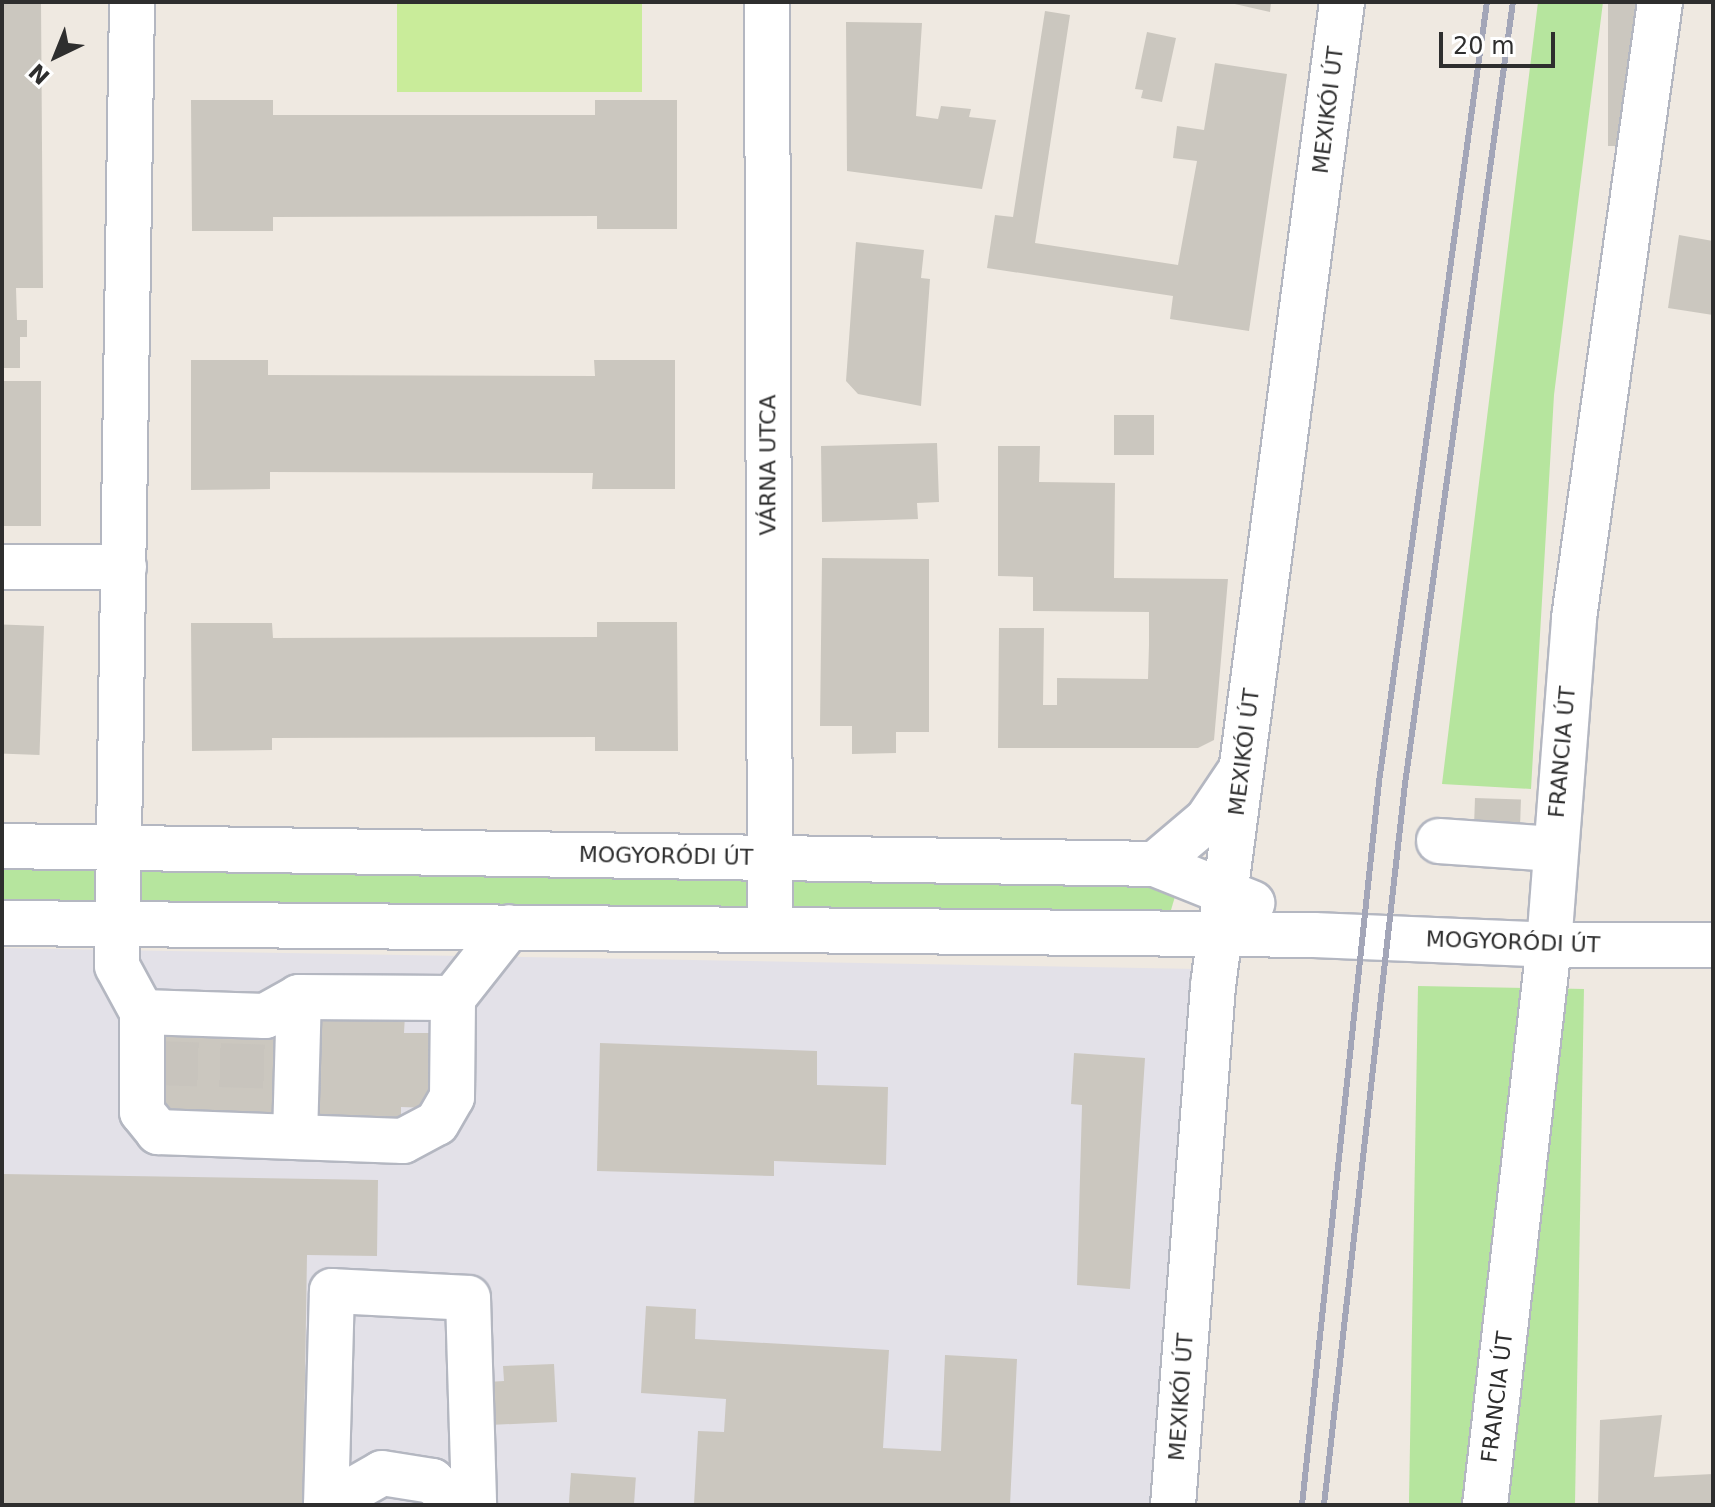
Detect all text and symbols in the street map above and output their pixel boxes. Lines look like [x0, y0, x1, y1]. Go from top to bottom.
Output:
north arrow [16, 16, 96, 96]
scale bar [1443, 16, 1559, 66]
text: 20 m [1453, 32, 1515, 60]
street label: MEXIKÓI ÚT [1307, 45, 1349, 175]
text: N [24, 58, 55, 89]
street label: VÁRNA UTCA [755, 394, 781, 536]
street label: FRANCIA ÚT [1543, 685, 1581, 819]
street label: MEXIKÓI ÚT [1223, 687, 1265, 817]
street label: MOGYORÓDI ÚT [579, 841, 753, 871]
street label: MOGYORÓDI ÚT [1425, 926, 1601, 958]
street label: FRANCIA ÚT [1476, 1330, 1518, 1464]
street label: MEXIKÓI ÚT [1163, 1332, 1199, 1462]

